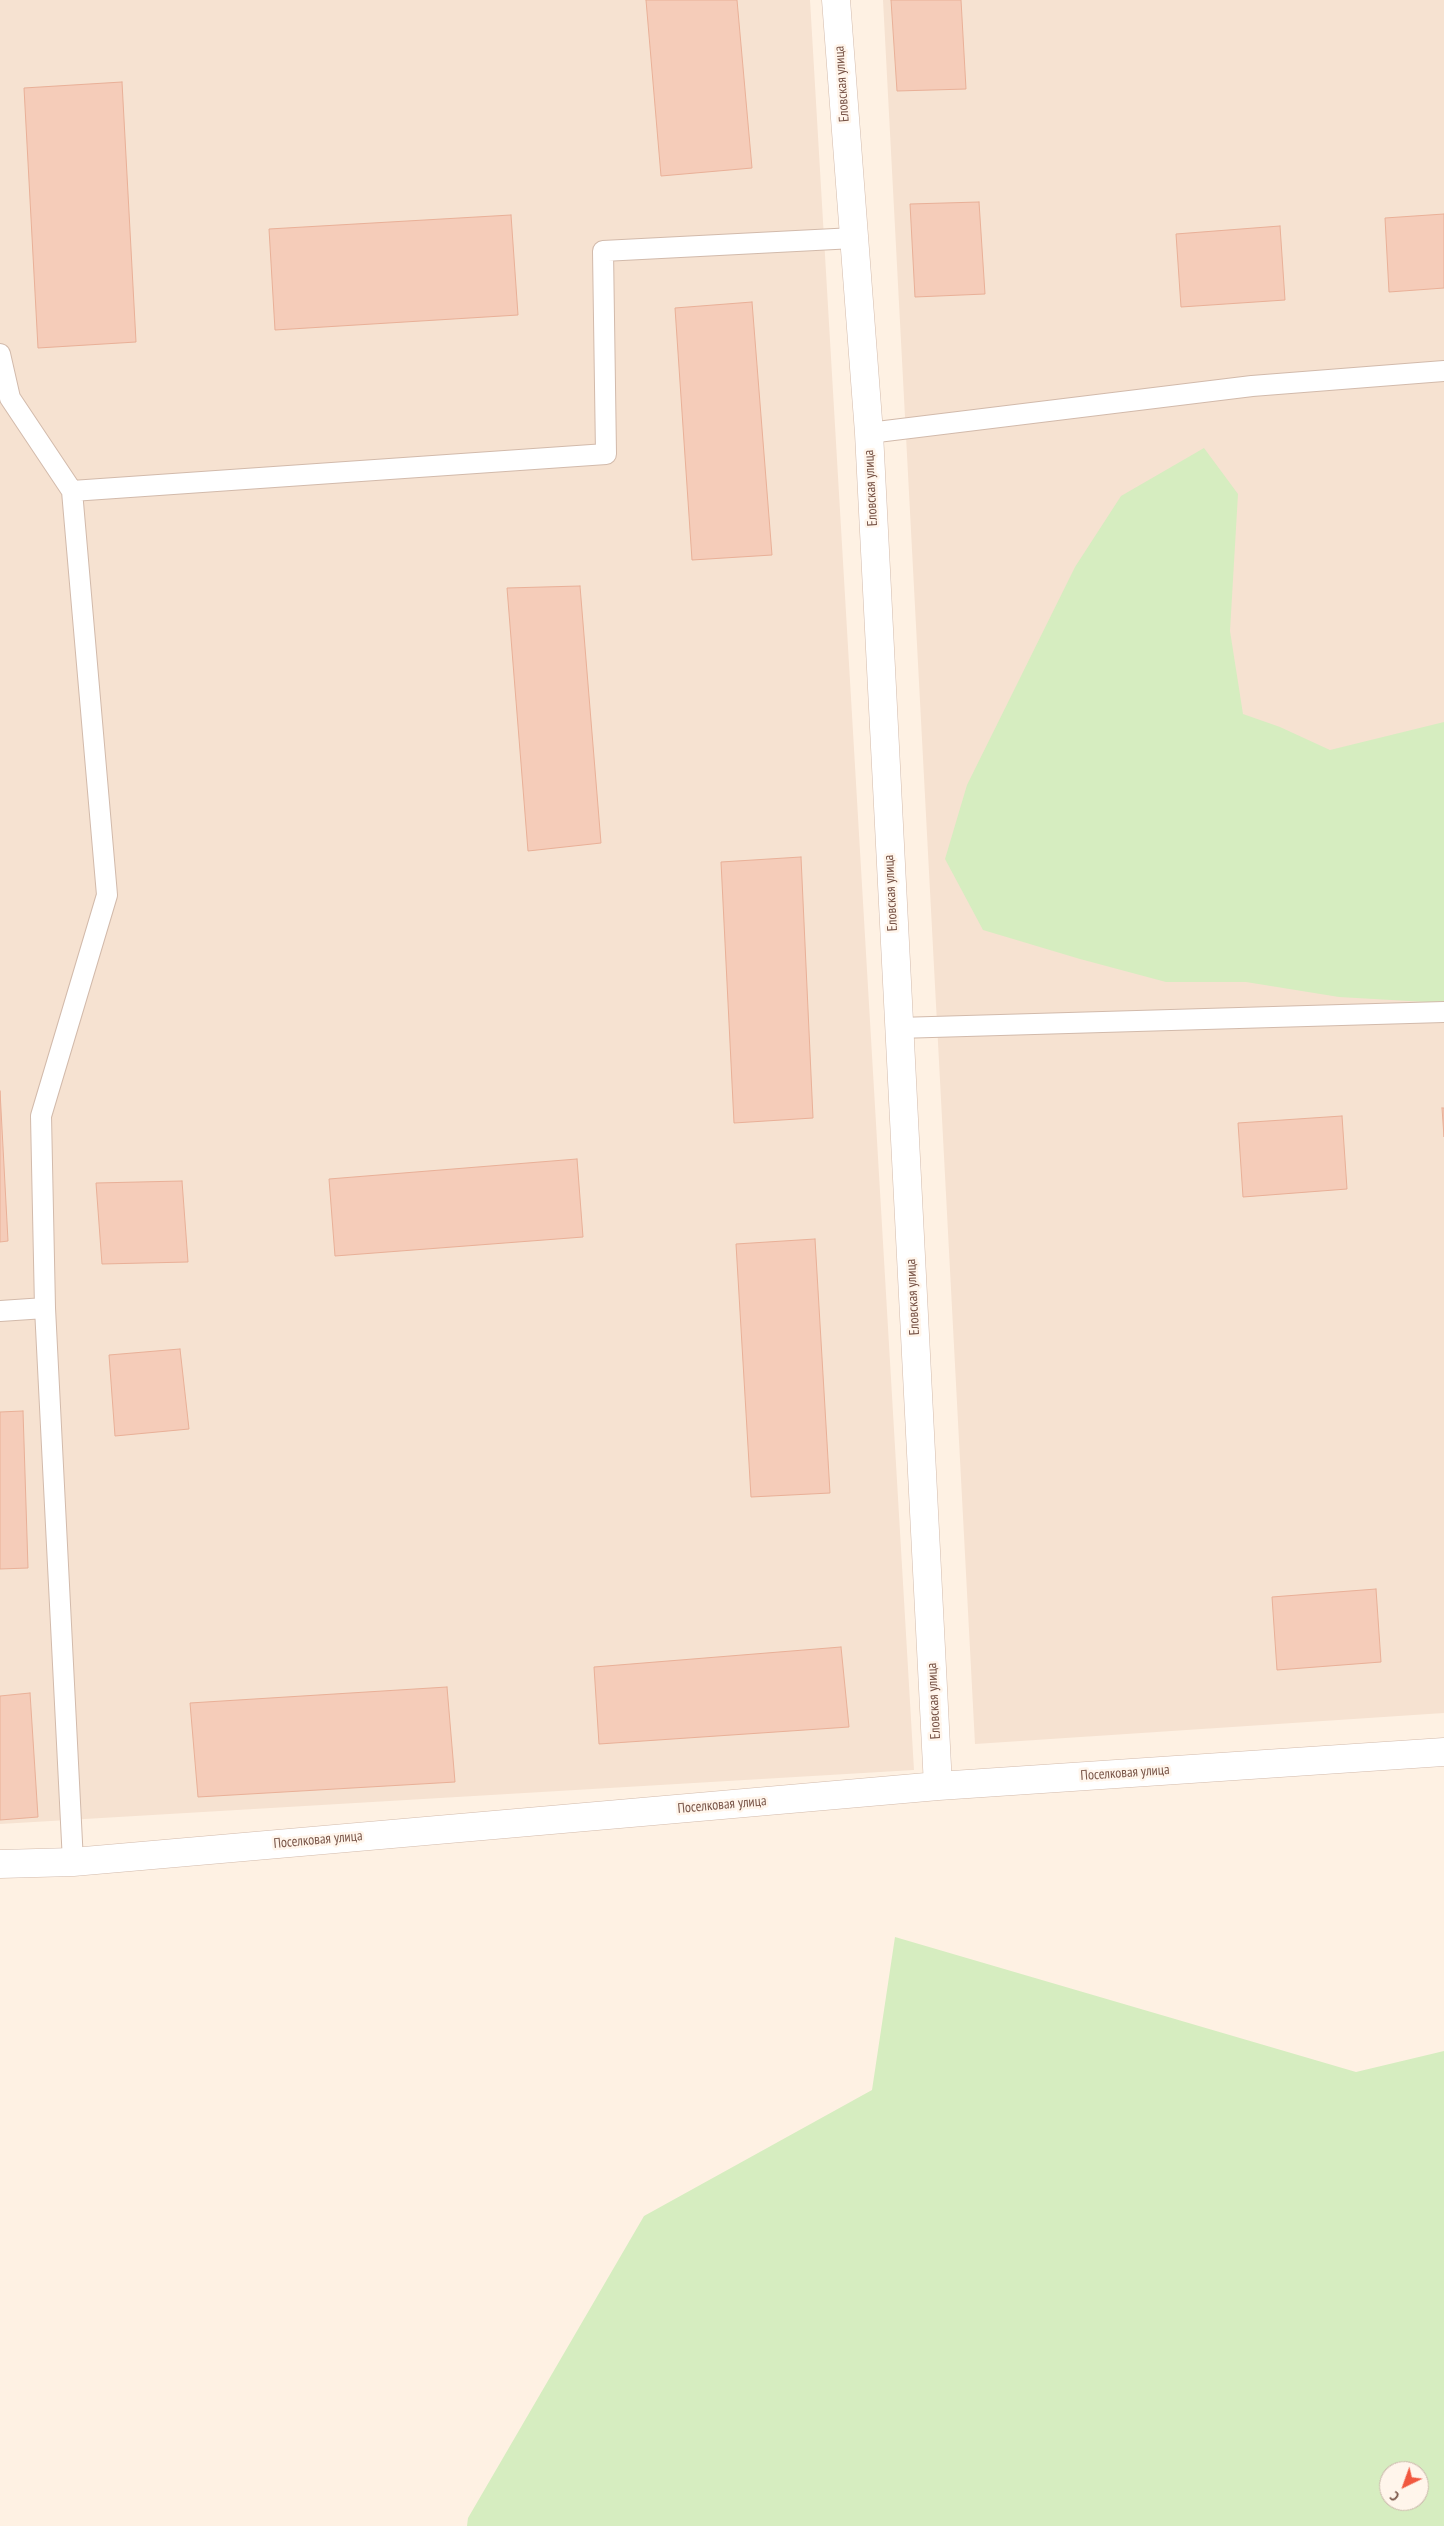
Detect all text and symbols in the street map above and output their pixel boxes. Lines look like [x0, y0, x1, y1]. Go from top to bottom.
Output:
street label: Еловская улица [831, 45, 853, 123]
street label: Еловская улица [861, 449, 881, 527]
street label: Еловская улица [881, 854, 901, 932]
street label: Еловская улица [903, 1258, 923, 1336]
street label: Еловская улица [924, 1662, 944, 1740]
street label: Поселковая улица [1080, 1762, 1170, 1784]
street label: Поселковая улица [677, 1793, 767, 1817]
street label: Поселковая улица [273, 1828, 363, 1852]
north arrow [1379, 2461, 1429, 2511]
text: С [1386, 2488, 1403, 2505]

